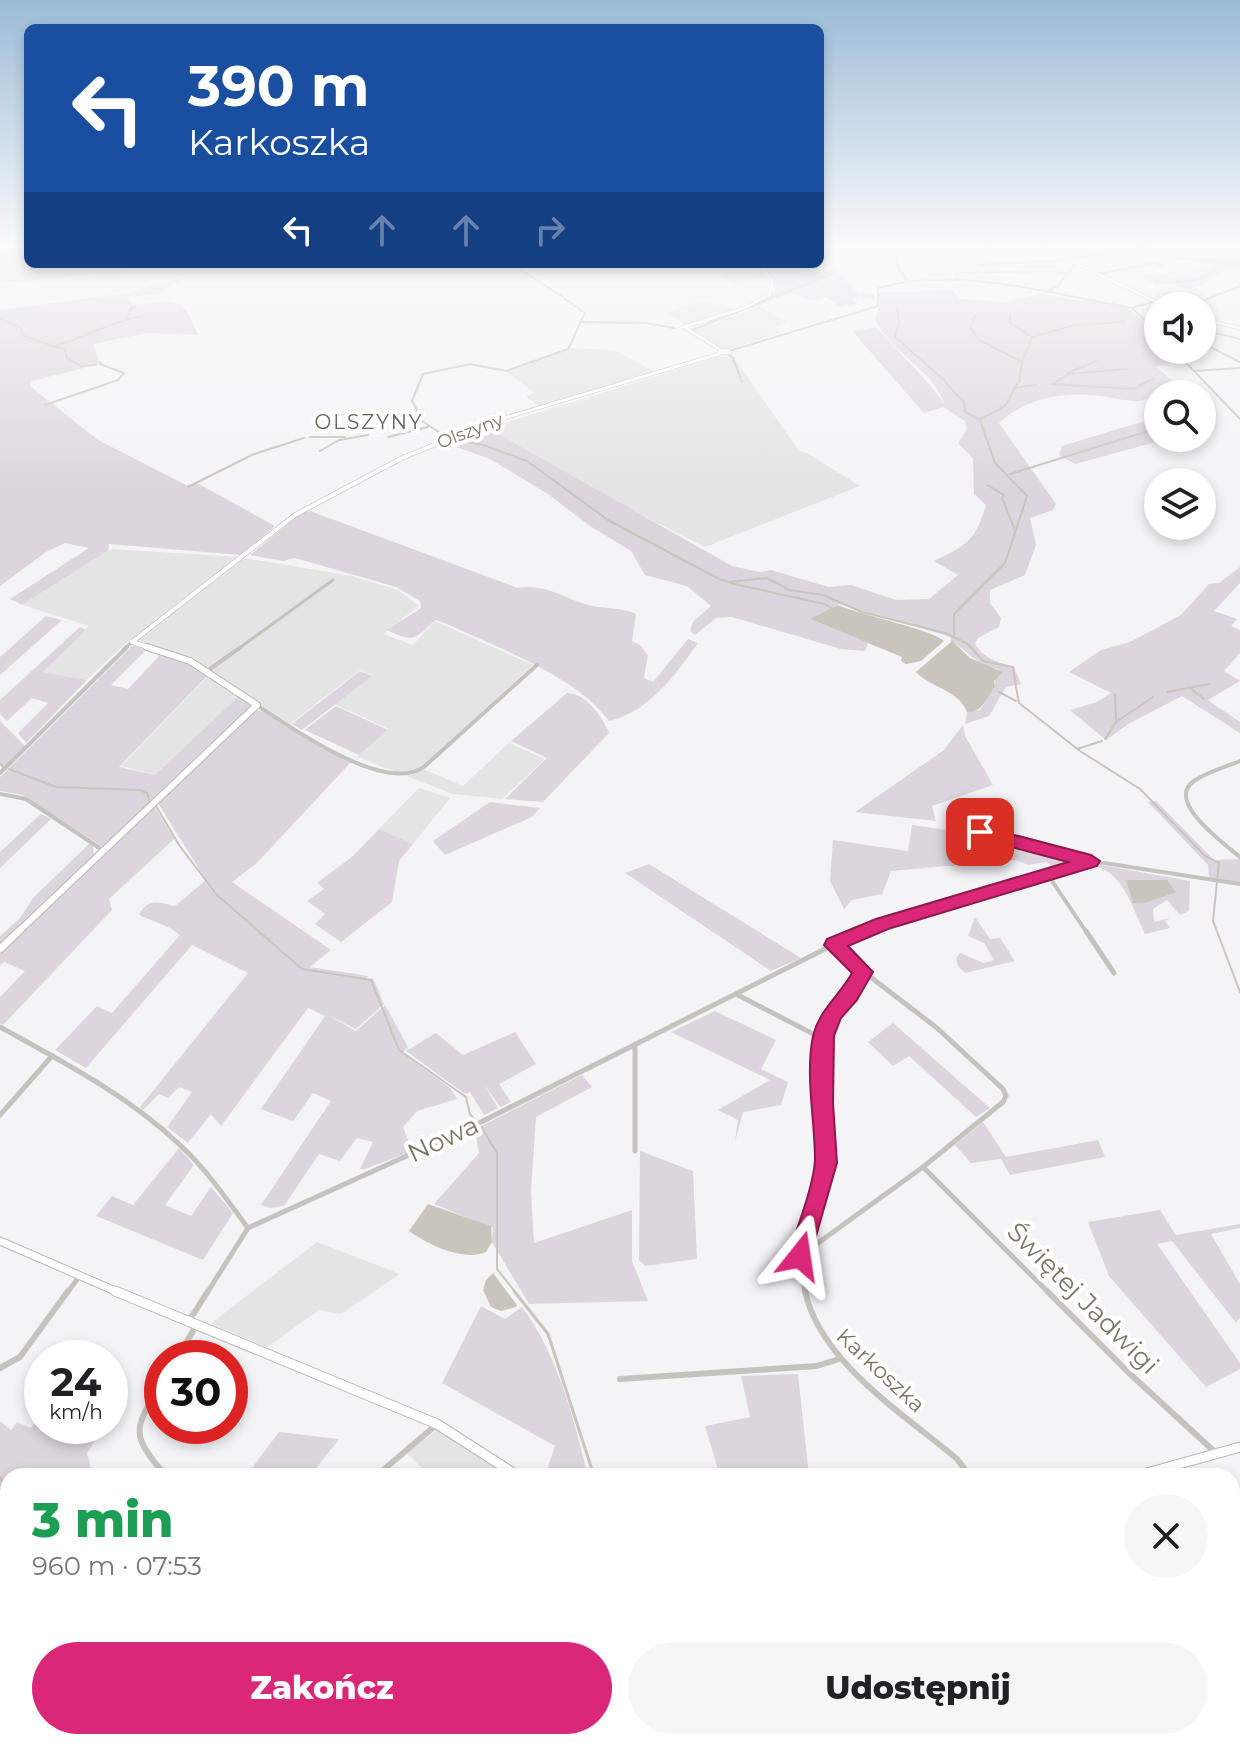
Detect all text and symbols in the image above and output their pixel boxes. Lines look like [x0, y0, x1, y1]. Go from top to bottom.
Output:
text: 390 m [188, 52, 369, 120]
icon: left [56, 56, 160, 160]
text: Karkoszka [188, 120, 370, 164]
icon: left [276, 208, 320, 252]
icon: ahead [360, 208, 404, 252]
icon: ahead [444, 208, 488, 252]
icon: right [528, 208, 572, 252]
map controls [1144, 292, 1216, 540]
button: sound [1144, 292, 1216, 364]
button: search [1144, 380, 1216, 452]
street label: Olszyny [434, 408, 506, 454]
district label: OLSZYNY [315, 410, 423, 434]
button: layers [1144, 468, 1216, 540]
pin [946, 798, 1014, 866]
icon: arrive [958, 810, 1002, 854]
street label: Nowa [402, 1109, 484, 1169]
position arrow [758, 1214, 842, 1298]
street label: Świętej Jadwigi [1000, 1215, 1166, 1381]
street label: Karkoszka [831, 1323, 931, 1418]
speed limit sign: 30 [144, 1340, 248, 1444]
text: 24 [51, 1357, 101, 1406]
text: km/h [49, 1400, 103, 1424]
text: 3 min [32, 1491, 174, 1549]
button: close [1124, 1494, 1208, 1578]
text: 960 m · 07:53 [32, 1550, 202, 1582]
button: Zakończ [32, 1642, 612, 1734]
button: Udostępnij [628, 1642, 1208, 1734]

